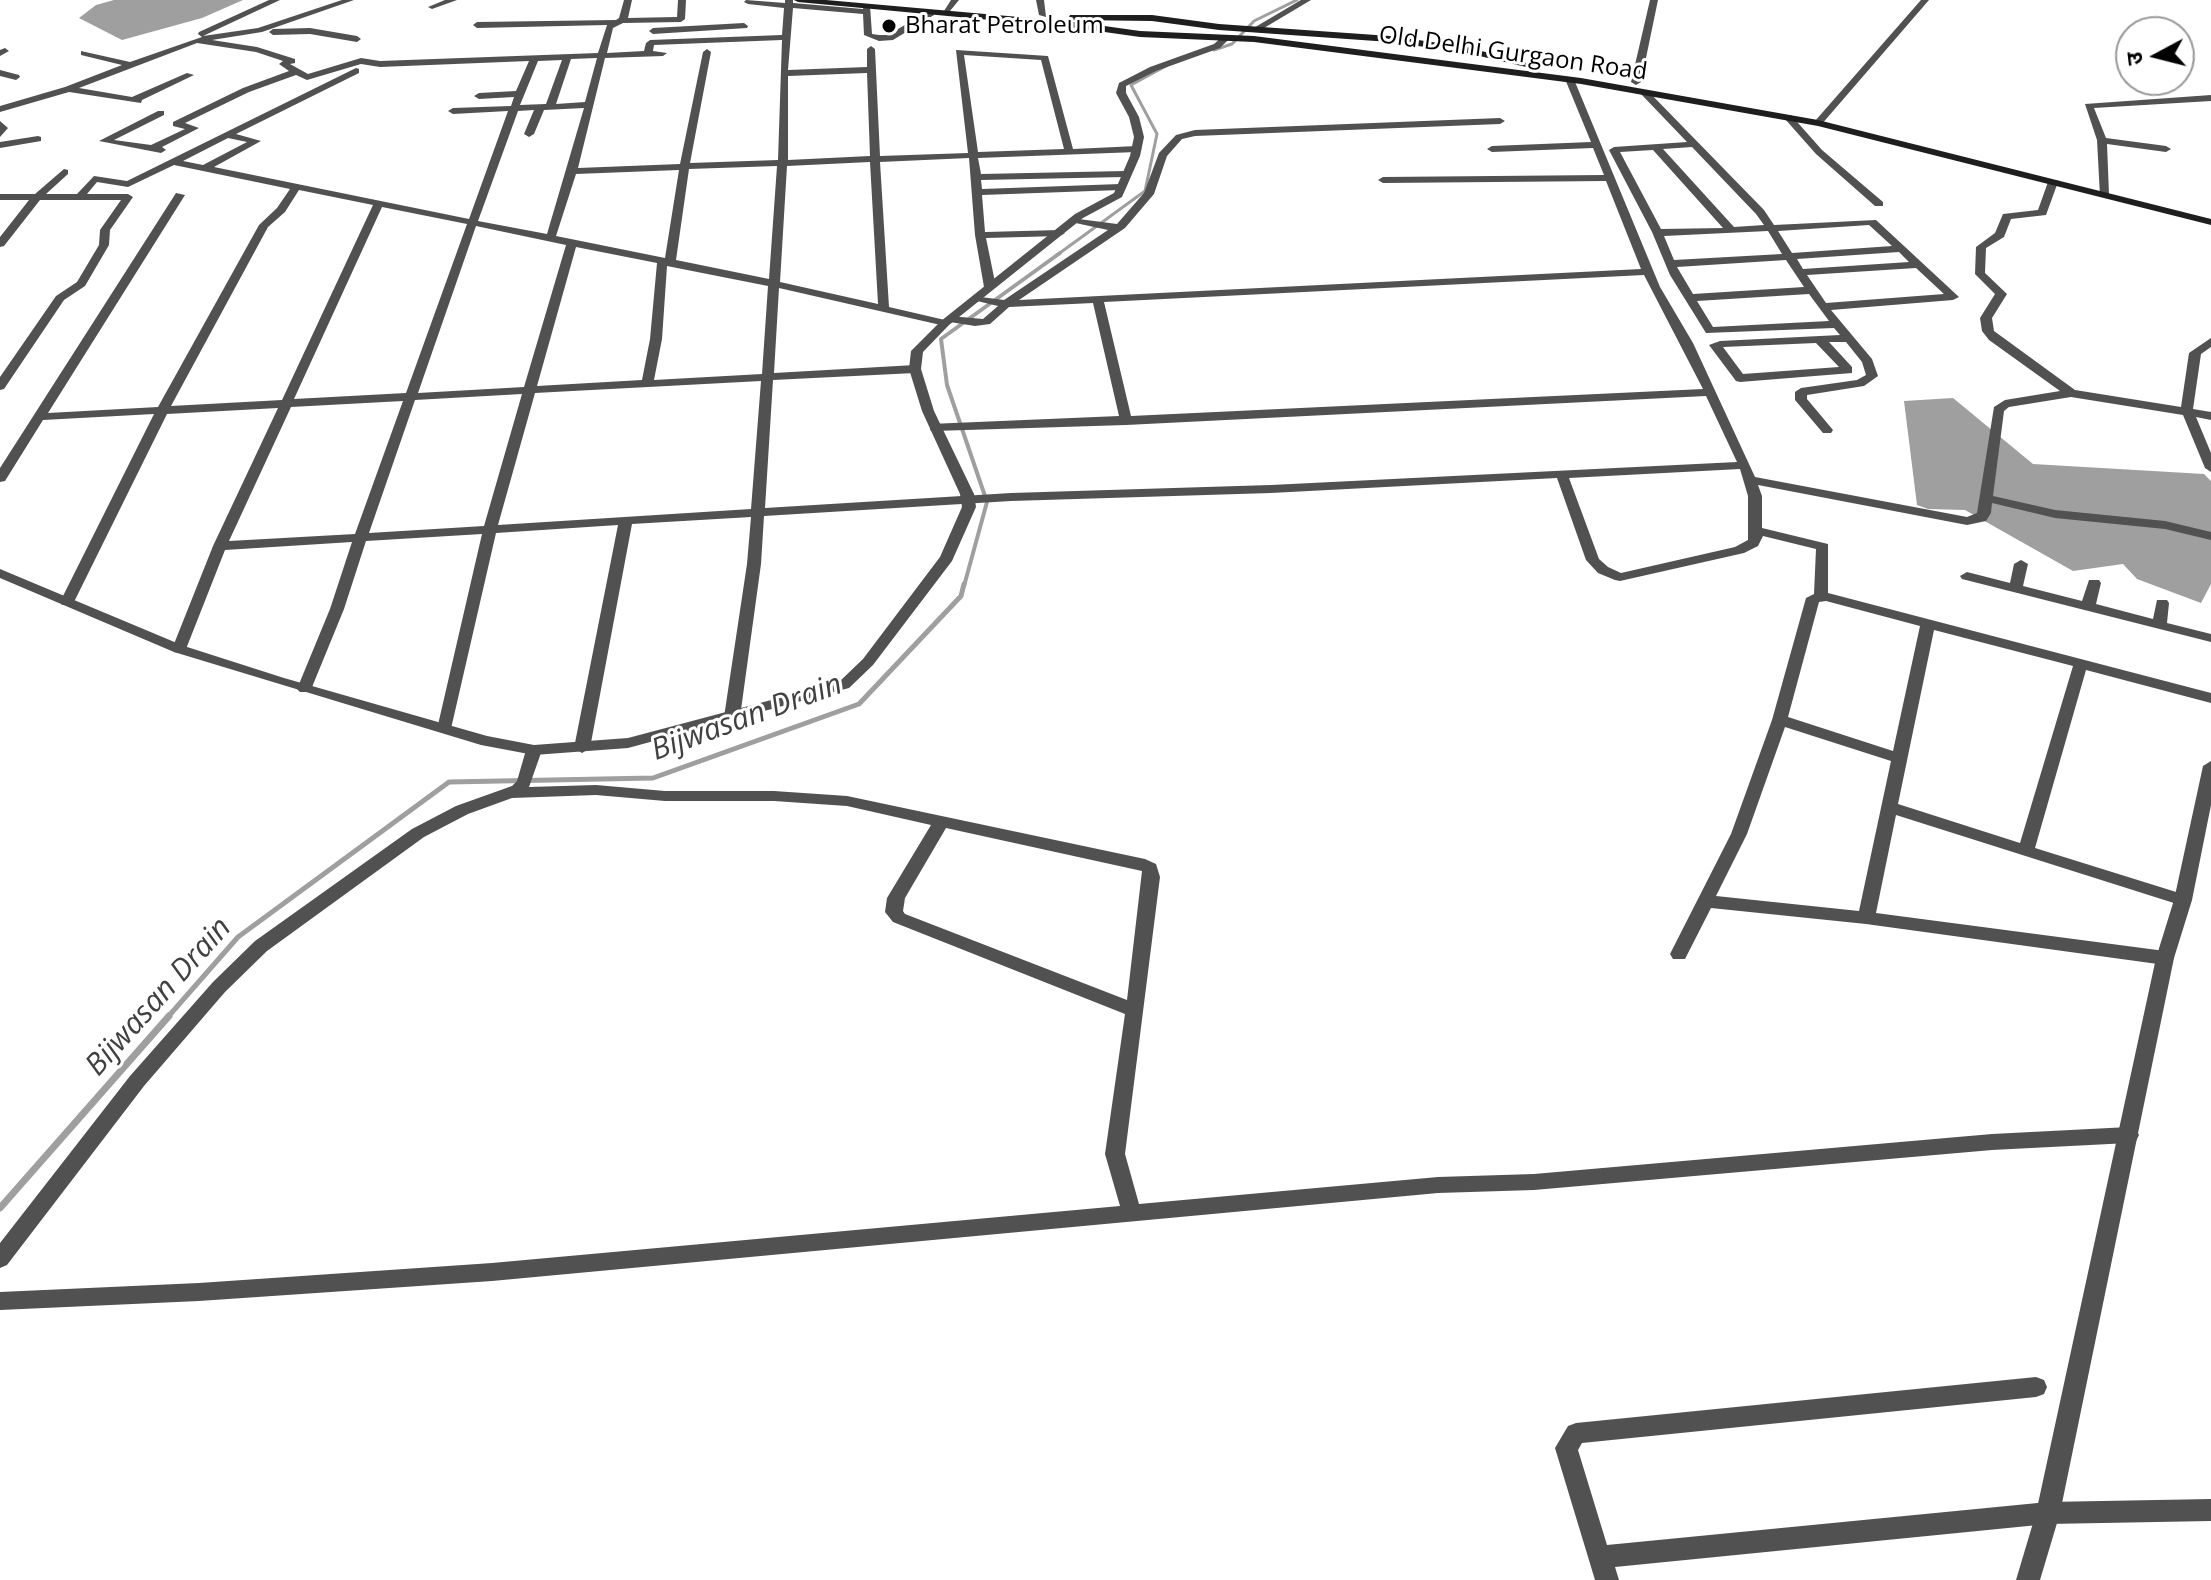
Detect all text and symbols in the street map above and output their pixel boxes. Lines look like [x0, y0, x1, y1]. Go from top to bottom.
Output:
place label: Bharat Petroleum [905, 12, 1104, 40]
north arrow [2115, 16, 2195, 96]
marker: Bharat Petroleum [880, 17, 898, 35]
street label: Old Delhi Gurgaon Road [1377, 21, 1649, 87]
text: उ [2117, 50, 2149, 67]
water label: Bijwasan Drain [647, 667, 847, 769]
water label: Bijwasan Drain [79, 911, 239, 1083]

